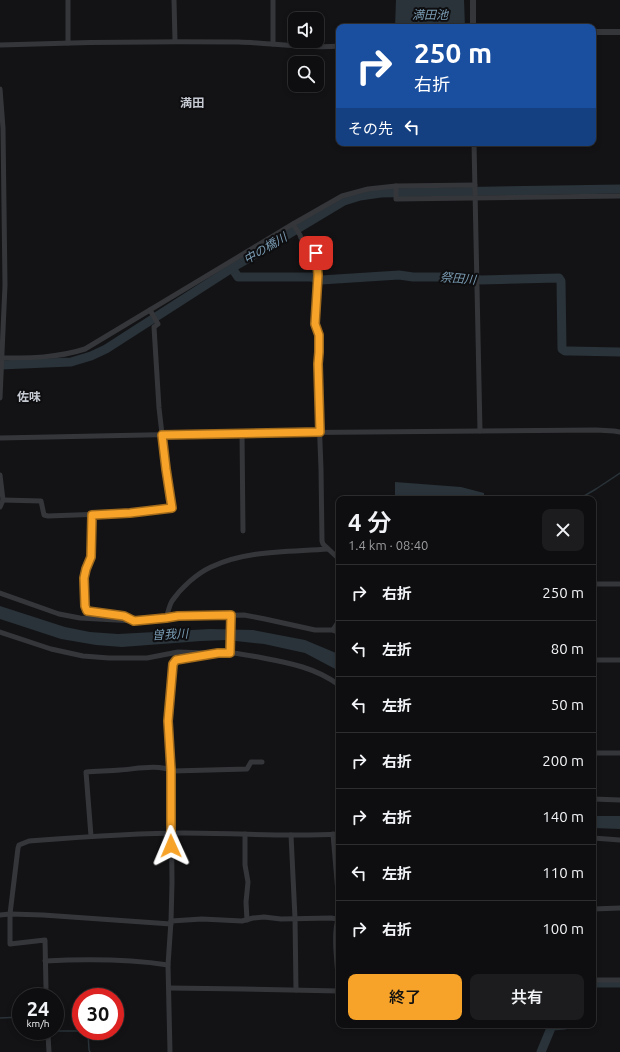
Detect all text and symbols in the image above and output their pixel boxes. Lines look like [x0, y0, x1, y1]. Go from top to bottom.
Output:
water label: 満田池 [412, 8, 449, 21]
map controls [288, 12, 324, 92]
button: sound [288, 12, 324, 48]
text: 250 m [414, 37, 492, 68]
icon: right [348, 40, 400, 92]
button: search [288, 56, 324, 92]
text: 右折 [414, 74, 450, 94]
district label: 満田 [180, 96, 204, 109]
icon: left [401, 116, 423, 138]
text: その先 [348, 120, 393, 137]
water label: 中の橋川 [241, 229, 291, 266]
pin [299, 236, 333, 270]
icon: arrive [305, 242, 327, 264]
water label: 祭田川 [439, 270, 478, 286]
district label: 佐味 [17, 390, 41, 403]
text: 4 分 [348, 509, 391, 536]
button: close [542, 509, 584, 551]
text: 1.4 km · 08:40 [348, 538, 428, 552]
icon: right [348, 582, 370, 604]
text: 250 m [542, 584, 584, 601]
text: 右折 [382, 585, 412, 602]
water label: 曽我川 [152, 626, 190, 641]
icon: left [348, 638, 370, 660]
text: 80 m [551, 640, 584, 657]
text: 左折 [382, 641, 412, 658]
icon: left [348, 694, 370, 716]
text: 50 m [551, 696, 584, 713]
text: 左折 [382, 697, 412, 714]
icon: right [348, 750, 370, 772]
text: 200 m [542, 752, 584, 769]
text: 右折 [382, 753, 412, 770]
icon: right [348, 806, 370, 828]
text: 140 m [542, 808, 584, 825]
text: 右折 [382, 809, 412, 826]
position arrow [150, 825, 192, 867]
icon: left [348, 862, 370, 884]
text: 110 m [542, 864, 584, 881]
text: 左折 [382, 865, 412, 882]
icon: right [348, 918, 370, 940]
text: 100 m [542, 920, 584, 937]
text: 右折 [382, 921, 412, 938]
button: 終了 [348, 974, 462, 1020]
button: 共有 [470, 974, 584, 1020]
speed limit sign: 30 [72, 988, 124, 1040]
text: 24 [27, 997, 49, 1020]
text: km/h [26, 1018, 50, 1029]

